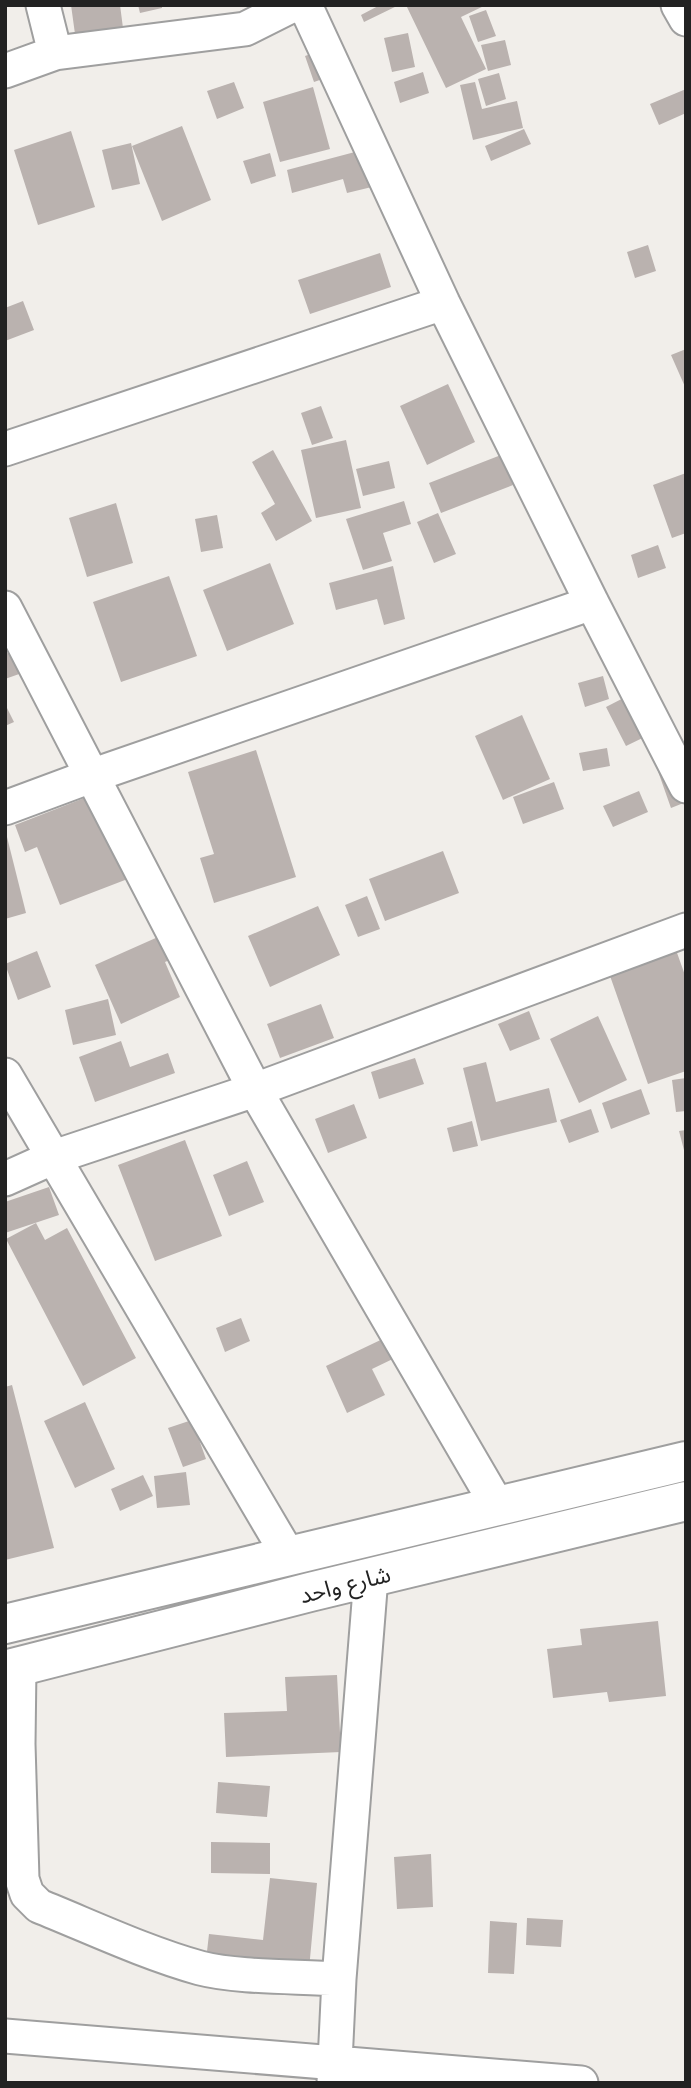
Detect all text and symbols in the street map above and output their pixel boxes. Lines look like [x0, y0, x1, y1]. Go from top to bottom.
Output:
street label: شارع واحد [297, 1559, 394, 1612]

